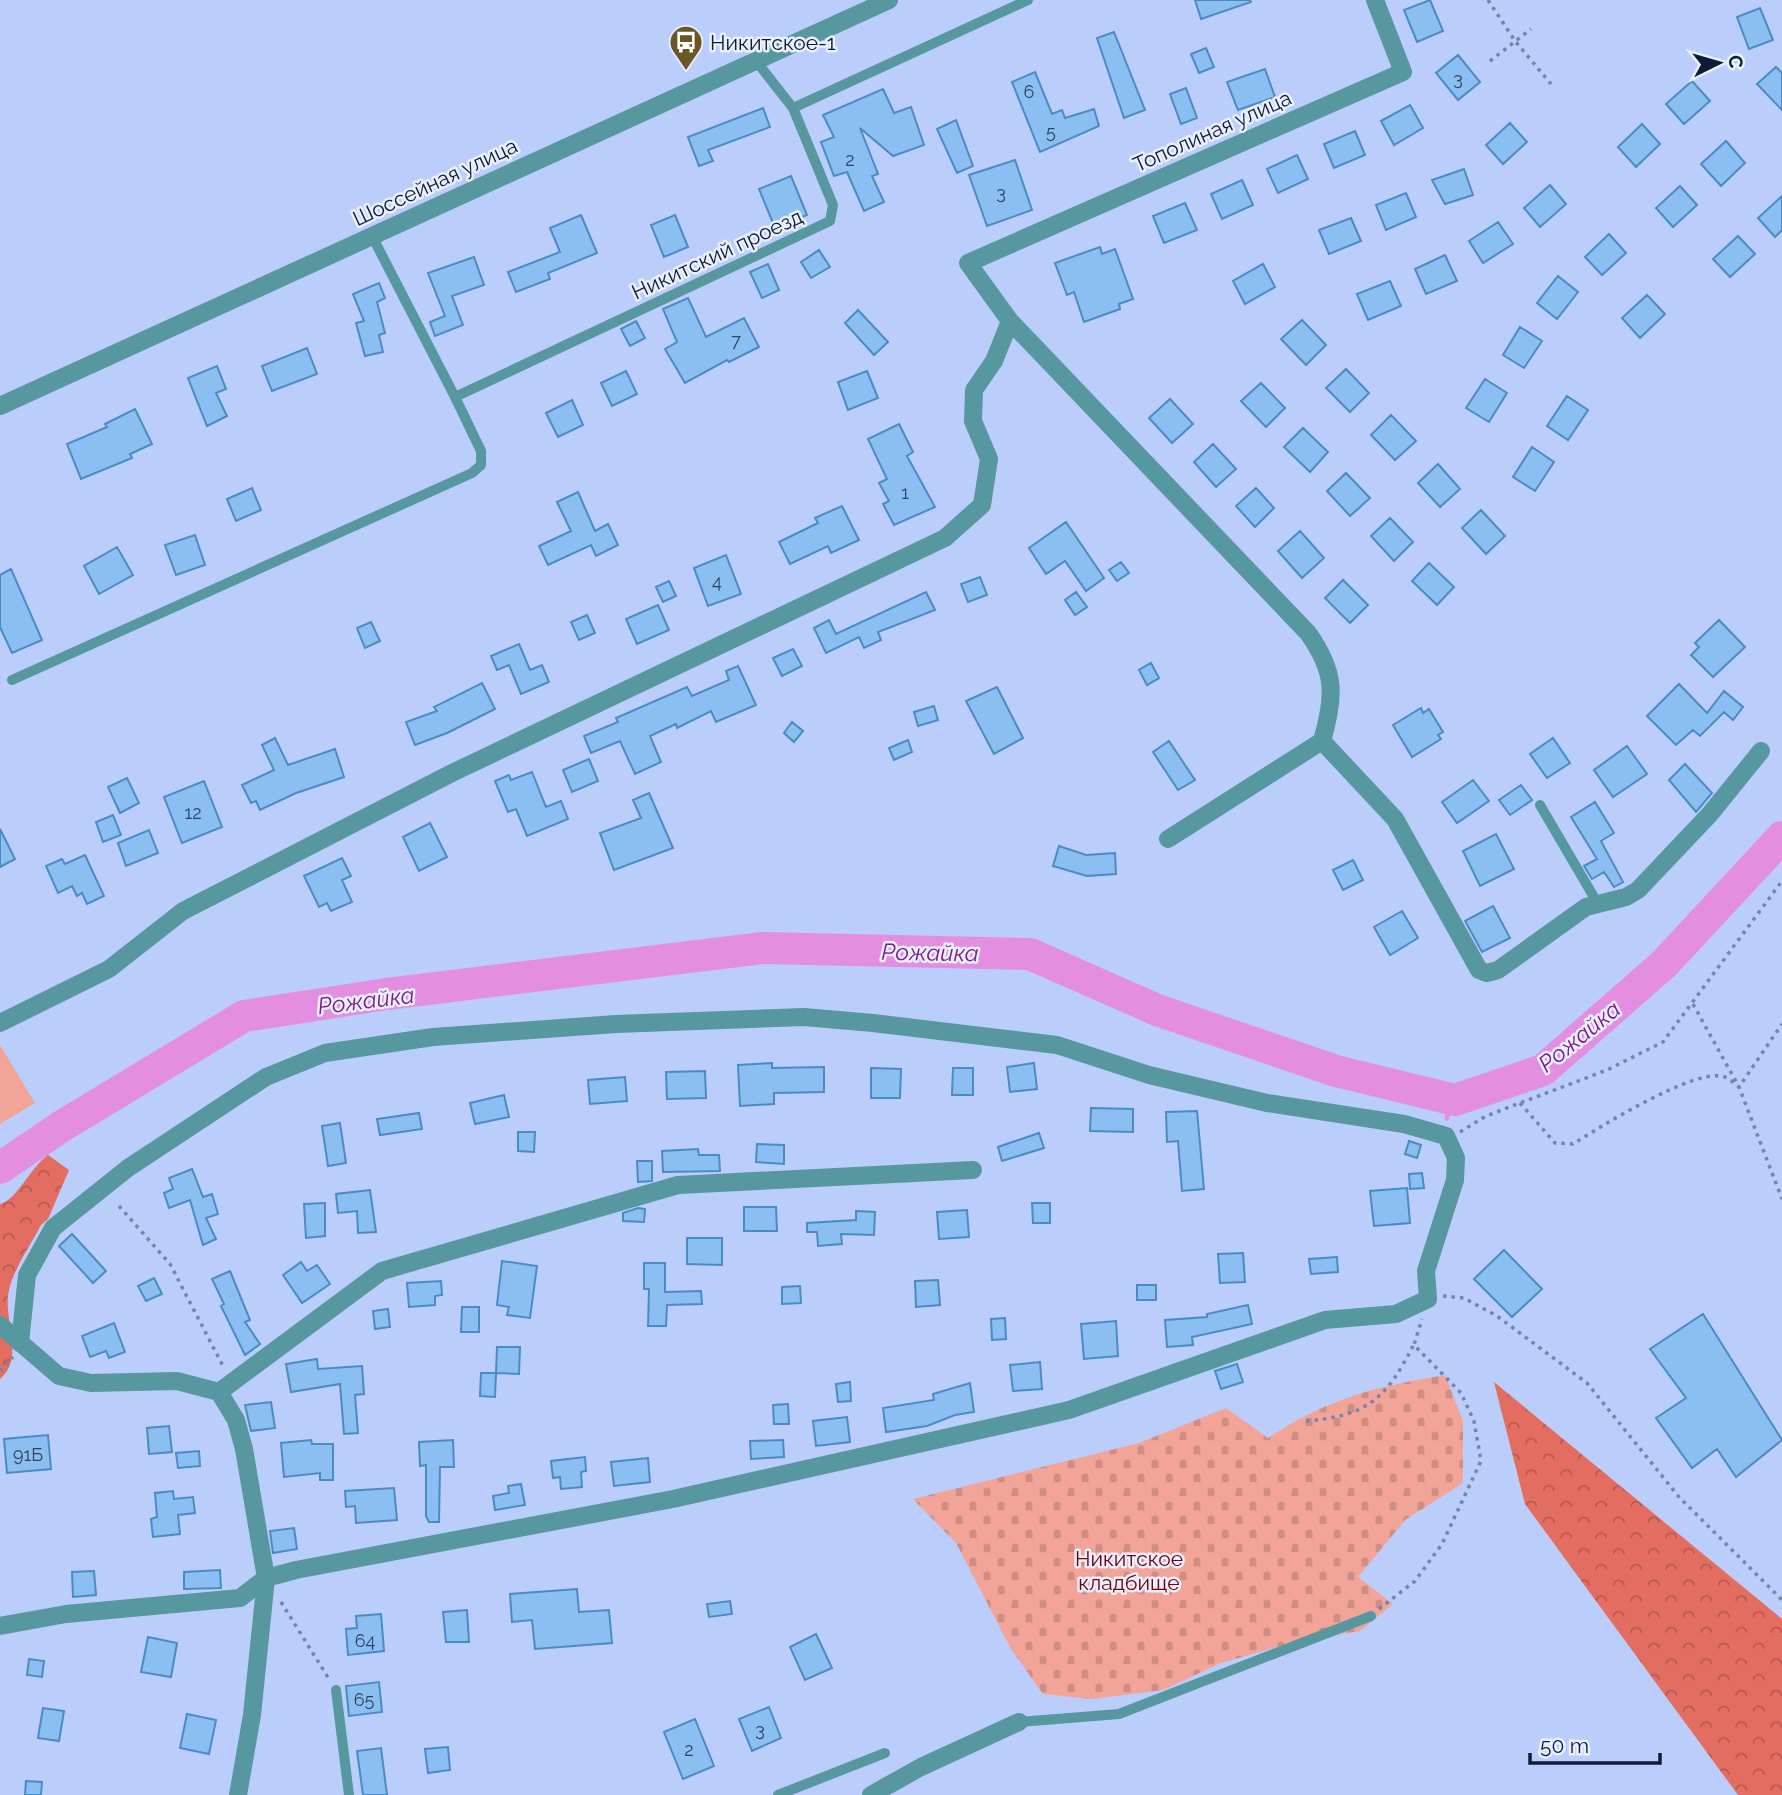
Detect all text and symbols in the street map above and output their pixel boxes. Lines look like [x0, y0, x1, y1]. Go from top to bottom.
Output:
bus stop icon: Никитское-1 [667, 23, 705, 72]
north arrow [1684, 28, 1754, 98]
place label: Никитское-1 [710, 30, 836, 55]
text: С [1724, 54, 1747, 69]
house number: 3 [1453, 68, 1463, 89]
house number: 6 [1024, 81, 1035, 102]
street label: Тополиная улица [1129, 85, 1295, 177]
house number: 5 [1046, 121, 1056, 142]
street label: Шоссейная улица [349, 133, 521, 231]
house number: 2 [845, 149, 855, 170]
house number: 3 [996, 182, 1006, 203]
street label: Никитский проезд [628, 203, 806, 305]
house number: 7 [731, 330, 741, 351]
house number: 1 [901, 482, 909, 503]
house number: 4 [712, 571, 722, 592]
house number: 12 [184, 802, 202, 823]
water label: Рожайка [881, 938, 979, 966]
water label: Рожайка [316, 981, 416, 1019]
water label: Рожайка [1533, 995, 1625, 1077]
house number: 91Б [13, 1444, 43, 1465]
park label: Никитское кладбище [1075, 1546, 1183, 1595]
house number: 64 [355, 1630, 376, 1651]
house number: 65 [354, 1689, 375, 1710]
house number: 3 [755, 1719, 765, 1740]
scale bar [1530, 1722, 1660, 1766]
text: 50 m [1540, 1733, 1589, 1758]
house number: 2 [684, 1739, 694, 1760]

